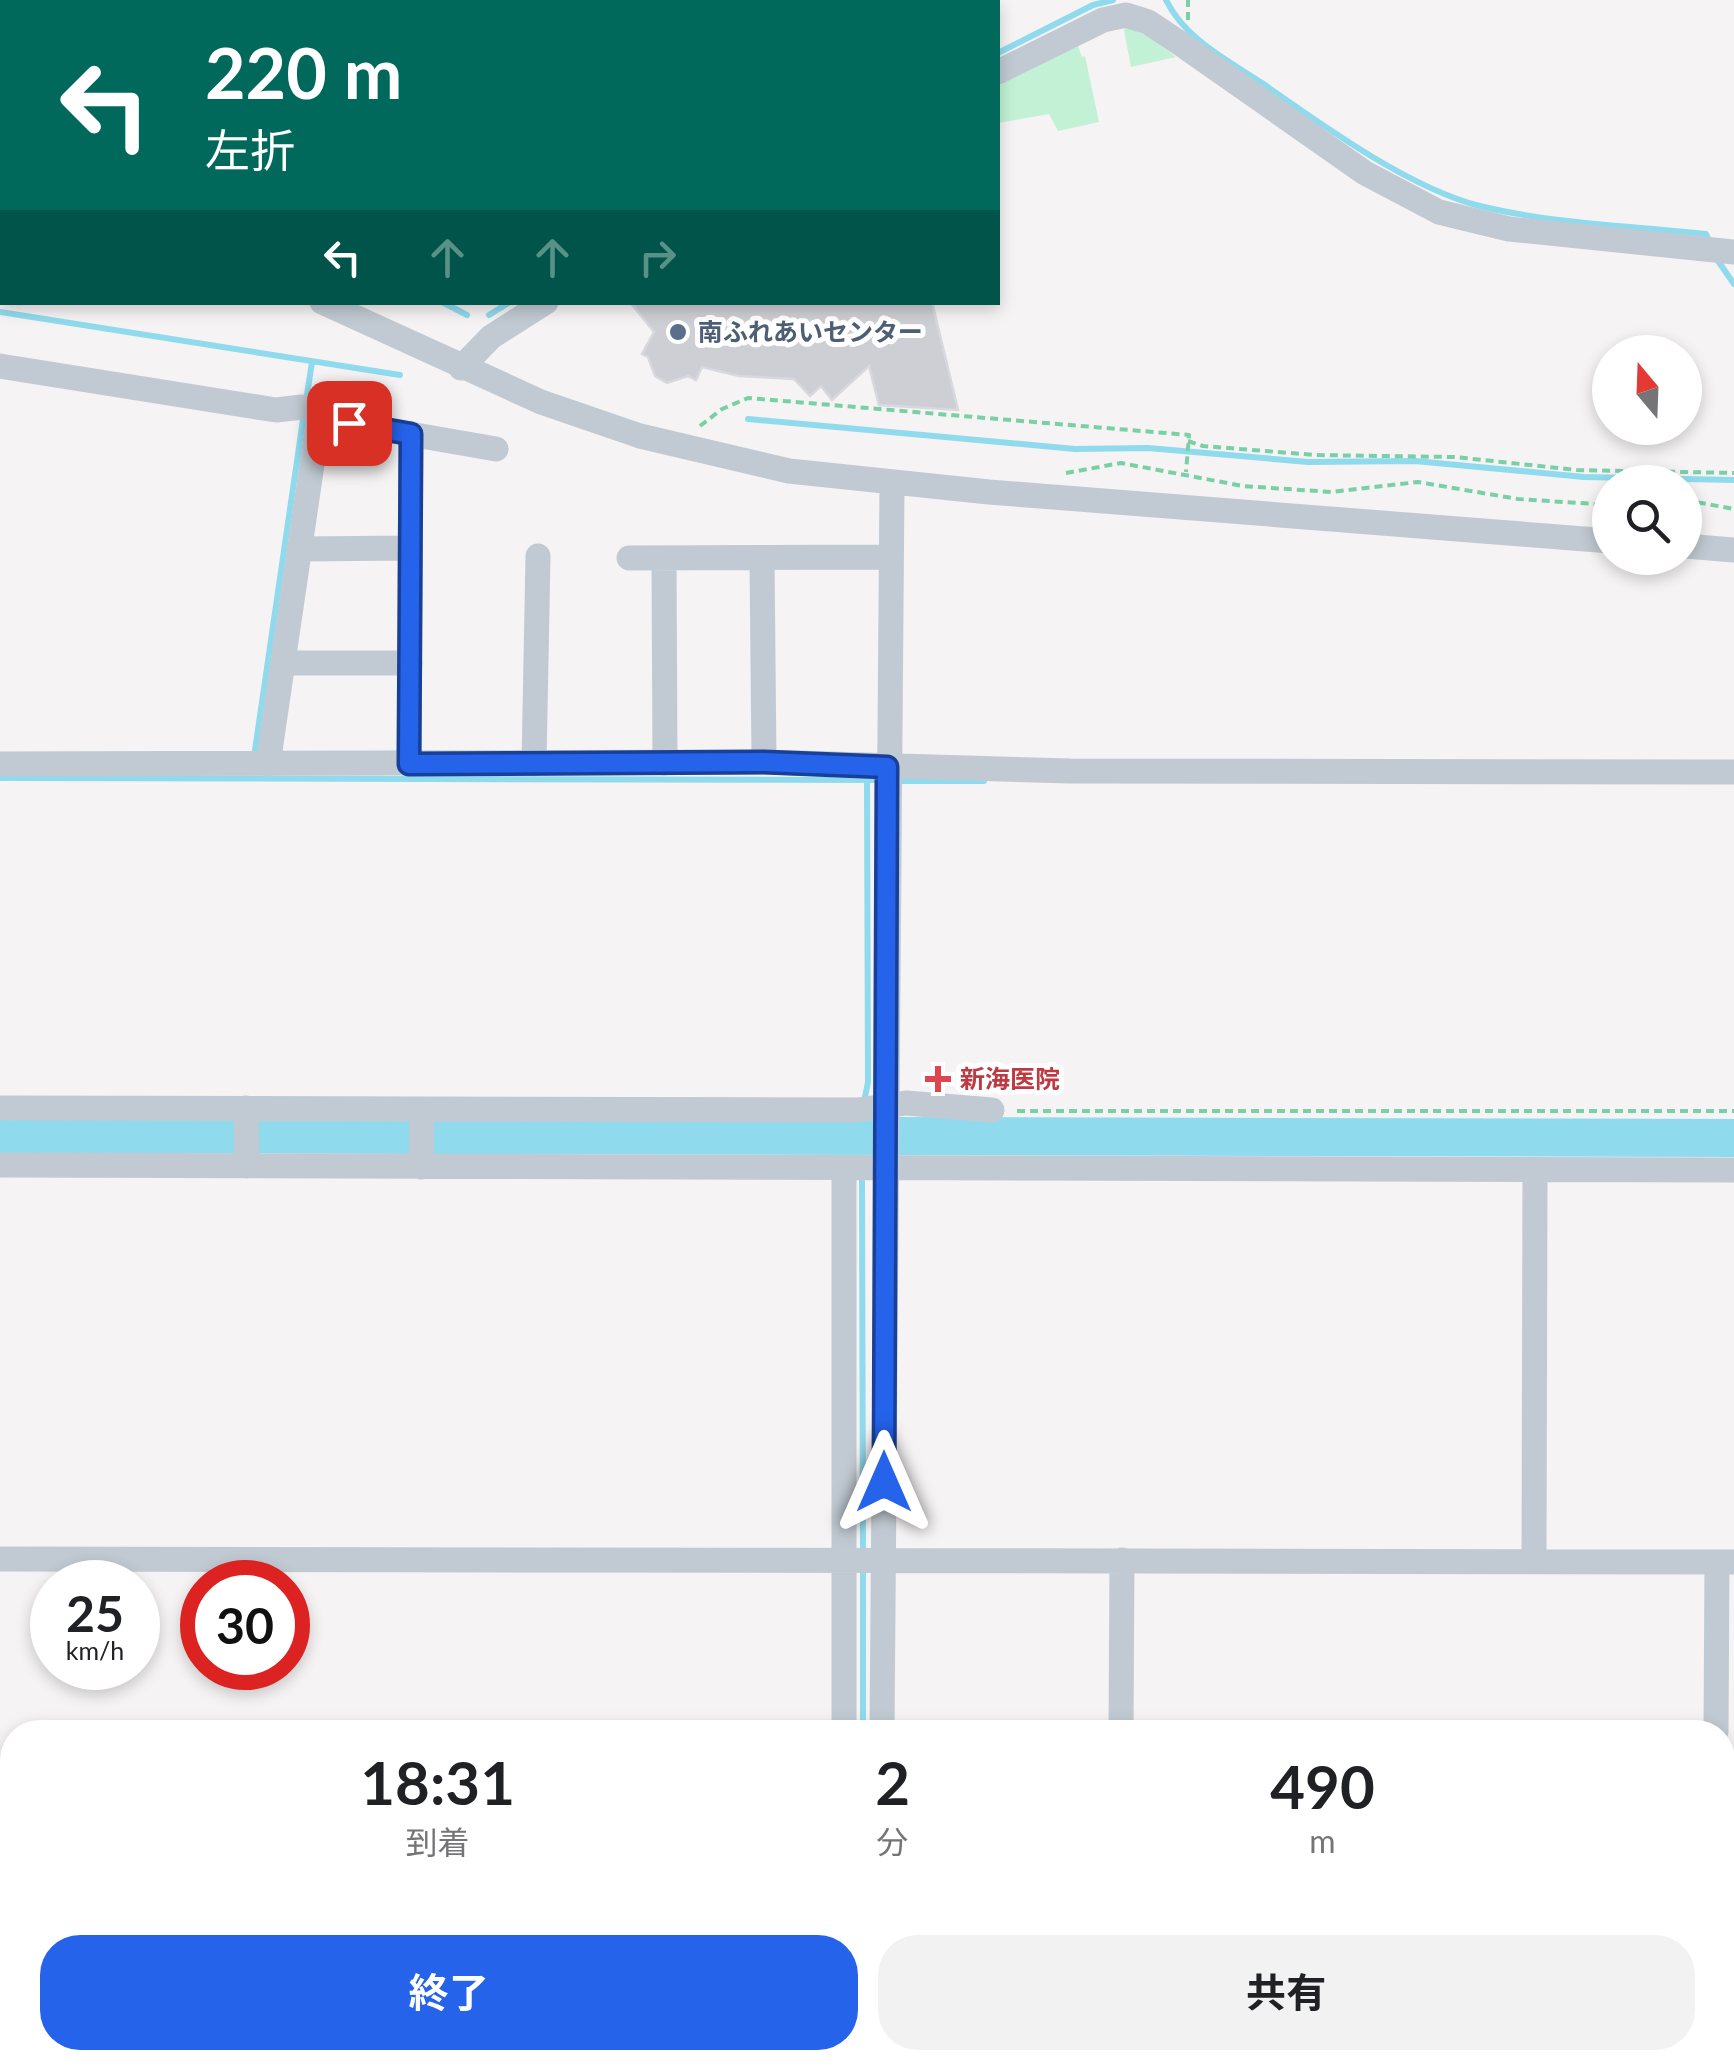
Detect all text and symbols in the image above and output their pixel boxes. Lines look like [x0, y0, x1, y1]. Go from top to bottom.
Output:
text: 220 m [205, 30, 402, 114]
icon: left [40, 40, 170, 170]
text: 左折 [205, 123, 295, 177]
icon: left [315, 230, 370, 285]
icon: ahead [420, 230, 475, 285]
icon: ahead [525, 230, 580, 285]
icon: right [630, 230, 685, 285]
place label: 南ふれあいセンター [698, 316, 923, 346]
marker: 南ふれあいセンター [667, 321, 689, 343]
north arrow [1592, 335, 1702, 445]
map controls [1592, 335, 1702, 575]
pin [307, 381, 392, 466]
icon: arrive [322, 396, 377, 451]
button: search [1592, 465, 1702, 575]
place label: 新海医院 [960, 1063, 1060, 1093]
marker: 新海医院 [925, 1066, 951, 1092]
position arrow [832, 1430, 936, 1534]
speed limit sign: 30 [180, 1560, 310, 1690]
text: 25 [66, 1583, 124, 1643]
text: km/h [66, 1635, 124, 1665]
text: 18:31 [360, 1746, 515, 1818]
text: 2 [875, 1746, 910, 1818]
text: 490 [1270, 1750, 1375, 1822]
text: m [1309, 1821, 1336, 1860]
text: 到着 [406, 1822, 470, 1861]
text: 分 [877, 1822, 909, 1861]
button: 終了 [40, 1935, 858, 2050]
button: 共有 [878, 1935, 1695, 2050]

